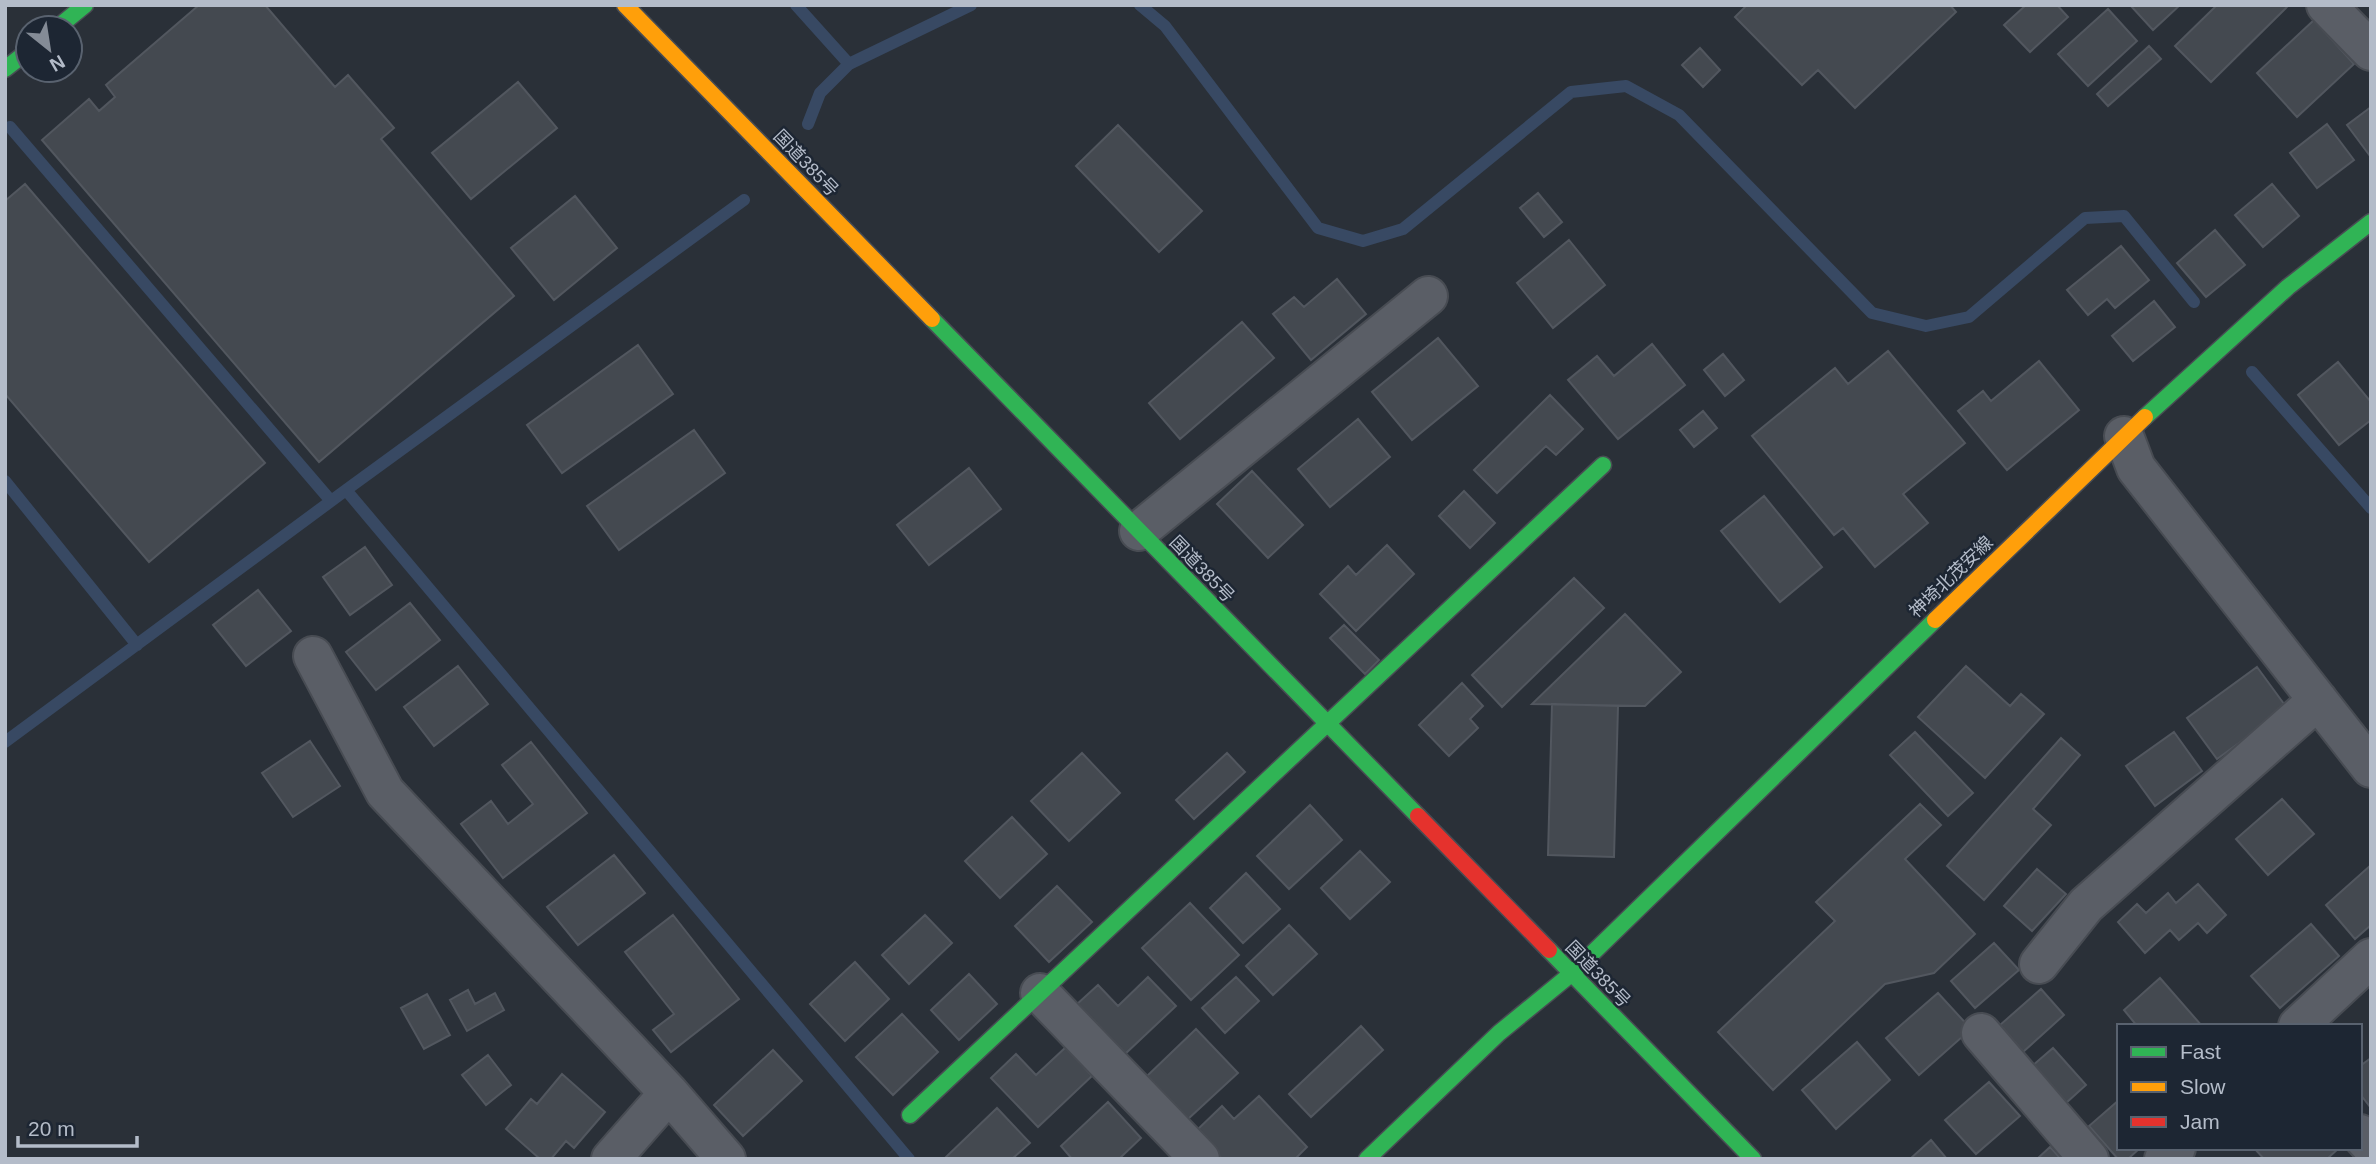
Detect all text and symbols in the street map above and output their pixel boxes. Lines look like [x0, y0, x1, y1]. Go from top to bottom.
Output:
north arrow [14, 14, 84, 84]
text: N [46, 51, 68, 76]
street label: 国道385号 [770, 126, 842, 200]
street label: 国道385号 [1166, 532, 1238, 606]
street label: 神埼北茂安線 [1905, 532, 1997, 622]
street label: 国道385号 [1562, 937, 1634, 1011]
legend [2117, 1024, 2362, 1150]
text: Fast [2180, 1040, 2221, 1063]
text: Slow [2180, 1075, 2226, 1098]
scale bar [18, 1104, 136, 1148]
text: Jam [2180, 1110, 2220, 1133]
text: 20 m [28, 1117, 75, 1140]

